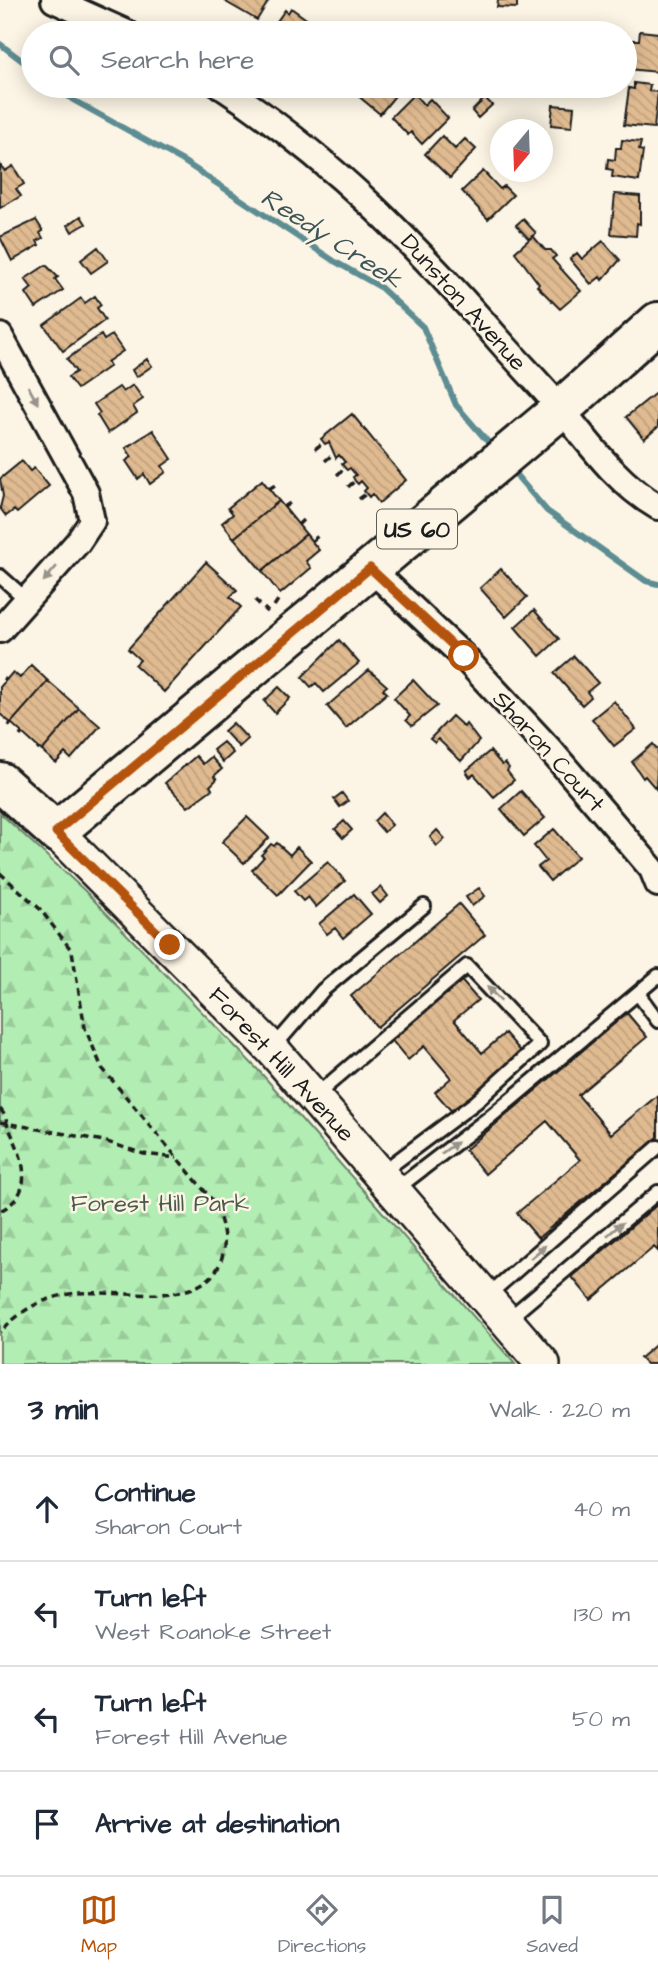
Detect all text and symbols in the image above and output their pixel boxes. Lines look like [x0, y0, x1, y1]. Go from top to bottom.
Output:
search box [21, 21, 637, 98]
icon: search [45, 41, 83, 79]
text: Search here [101, 42, 254, 78]
north arrow [490, 119, 553, 182]
water label: Reedy Creek [253, 180, 410, 299]
street label: Dunston Avenue [392, 226, 534, 379]
one-way arrow [27, 386, 39, 405]
road number: US 60 [377, 509, 457, 548]
one-way arrow [42, 565, 58, 582]
route start [448, 640, 479, 671]
street label: Sharon Court [484, 683, 612, 820]
route end [154, 929, 185, 960]
street label: Forest Hill Avenue [200, 980, 362, 1150]
one-way arrow [486, 986, 502, 1003]
one-way arrow [440, 1141, 458, 1155]
park label: Forest Hill Park [71, 1187, 250, 1221]
one-way arrow [606, 1221, 624, 1237]
one-way arrow [529, 1244, 547, 1260]
text: 3 min [28, 1389, 98, 1431]
text: Walk · 220 m [489, 1394, 630, 1426]
text: Continue [95, 1475, 196, 1511]
icon: ahead [28, 1490, 66, 1528]
text: 40 m [573, 1493, 630, 1525]
text: Sharon Court [95, 1511, 242, 1543]
text: Turn left [95, 1580, 206, 1616]
icon: left [28, 1595, 66, 1633]
text: 130 m [574, 1598, 630, 1630]
text: West Roanoke Street [95, 1616, 331, 1648]
text: Turn left [95, 1685, 206, 1721]
icon: left [28, 1700, 66, 1738]
text: 50 m [572, 1703, 630, 1735]
text: Forest Hill Avenue [95, 1721, 288, 1753]
icon: arrive [28, 1805, 66, 1843]
text: Arrive at destination [95, 1806, 340, 1842]
tab: Map [80, 1891, 118, 1960]
tab: Directions [278, 1891, 366, 1960]
tab: Saved [526, 1891, 578, 1960]

